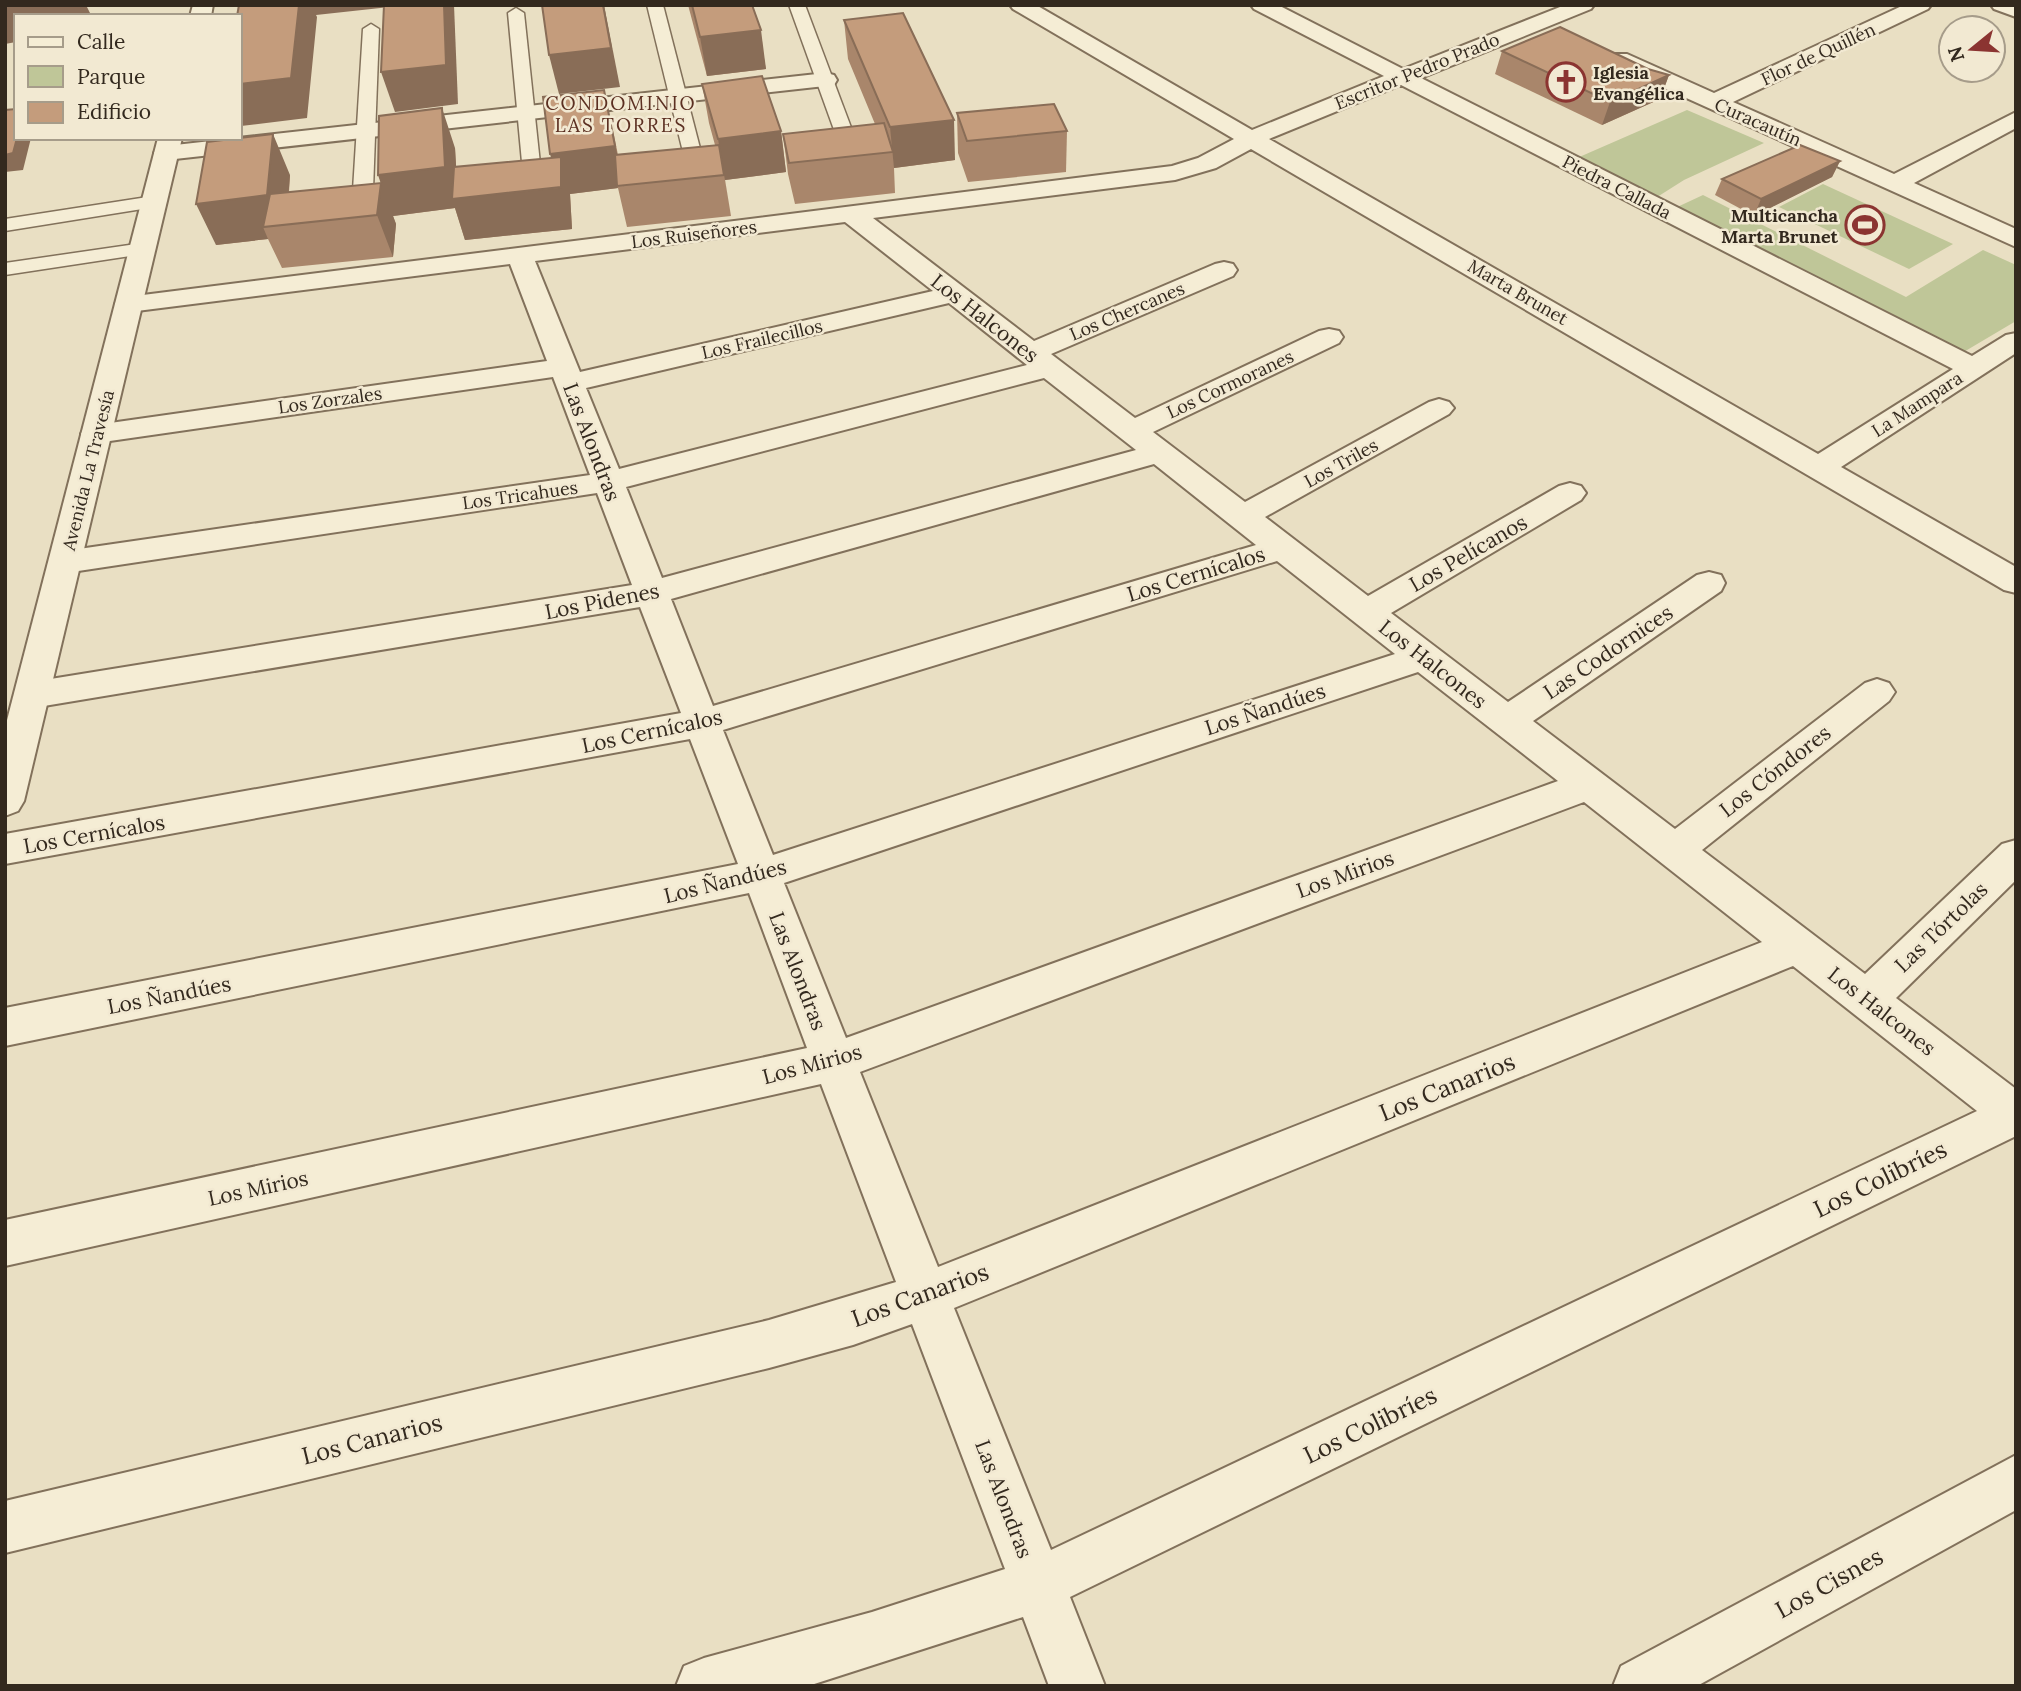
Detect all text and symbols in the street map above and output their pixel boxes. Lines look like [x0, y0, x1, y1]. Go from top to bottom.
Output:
legend [14, 14, 242, 140]
north arrow [1937, 14, 2007, 84]
street label: Flor de Quillén [1757, 17, 1879, 91]
street label: Escritor Pedro Prado [1331, 27, 1503, 115]
text: Calle [77, 28, 125, 55]
text: N [1942, 43, 1970, 65]
church icon: Iglesia Evangélica [1545, 61, 1587, 103]
place label: Iglesia Evangélica [1593, 61, 1685, 105]
text: Parque [77, 63, 145, 90]
district label: CONDOMINIO LAS TORRES [545, 91, 697, 137]
street label: Curacautín [1711, 93, 1805, 151]
text: Edificio [77, 98, 151, 125]
street label: Piedra Callada [1559, 150, 1675, 224]
place label: Multicancha Marta Brunet [1721, 204, 1839, 248]
sports icon: Multicancha Marta Brunet [1844, 204, 1886, 246]
street label: Los Ruiseñores [630, 215, 758, 253]
street label: Marta Brunet [1464, 254, 1572, 330]
street label: Los Halcones [926, 267, 1044, 369]
street label: Los Chercanes [1066, 276, 1188, 346]
street label: Los Frailecillos [699, 314, 825, 364]
street label: Los Cormoranes [1163, 345, 1297, 423]
street label: La Mampara [1867, 366, 1967, 442]
street label: Las Alondras [557, 379, 627, 505]
street label: Los Zorzales [277, 381, 383, 419]
street label: Avenida La Travesía [57, 387, 119, 554]
street label: Los Triles [1300, 433, 1382, 493]
street label: Los Tricahues [461, 476, 579, 514]
street label: Los Pelícanos [1404, 508, 1532, 598]
street label: Los Cernícalos [1124, 540, 1268, 608]
street label: Los Pidenes [542, 577, 662, 625]
street label: Las Codornices [1538, 599, 1678, 705]
street label: Los Halcones [1374, 613, 1492, 715]
street label: Los Ñandúes [1201, 677, 1329, 741]
street label: Los Cernícalos [579, 703, 725, 759]
street label: Los Cóndores [1714, 719, 1836, 823]
street label: Los Cernícalos [21, 808, 167, 860]
street label: Los Mirios [1293, 844, 1397, 904]
street label: Los Ñandúes [661, 853, 789, 909]
street label: Las Tórtolas [1889, 876, 1993, 978]
street label: Las Alondras [763, 908, 833, 1034]
street label: Los Halcones [1823, 960, 1941, 1062]
street label: Los Ñandúes [105, 970, 233, 1020]
street label: Los Mirios [759, 1038, 865, 1090]
street label: Los Canarios [1375, 1046, 1519, 1128]
street label: Los Colibríes [1808, 1133, 1952, 1225]
street label: Los Mirios [205, 1164, 311, 1212]
street label: Los Canarios [847, 1256, 993, 1334]
street label: Los Colibríes [1298, 1379, 1442, 1471]
street label: Los Canarios [299, 1407, 445, 1471]
street label: Las Alondras [969, 1436, 1039, 1562]
street label: Los Cisnes [1770, 1541, 1888, 1625]

